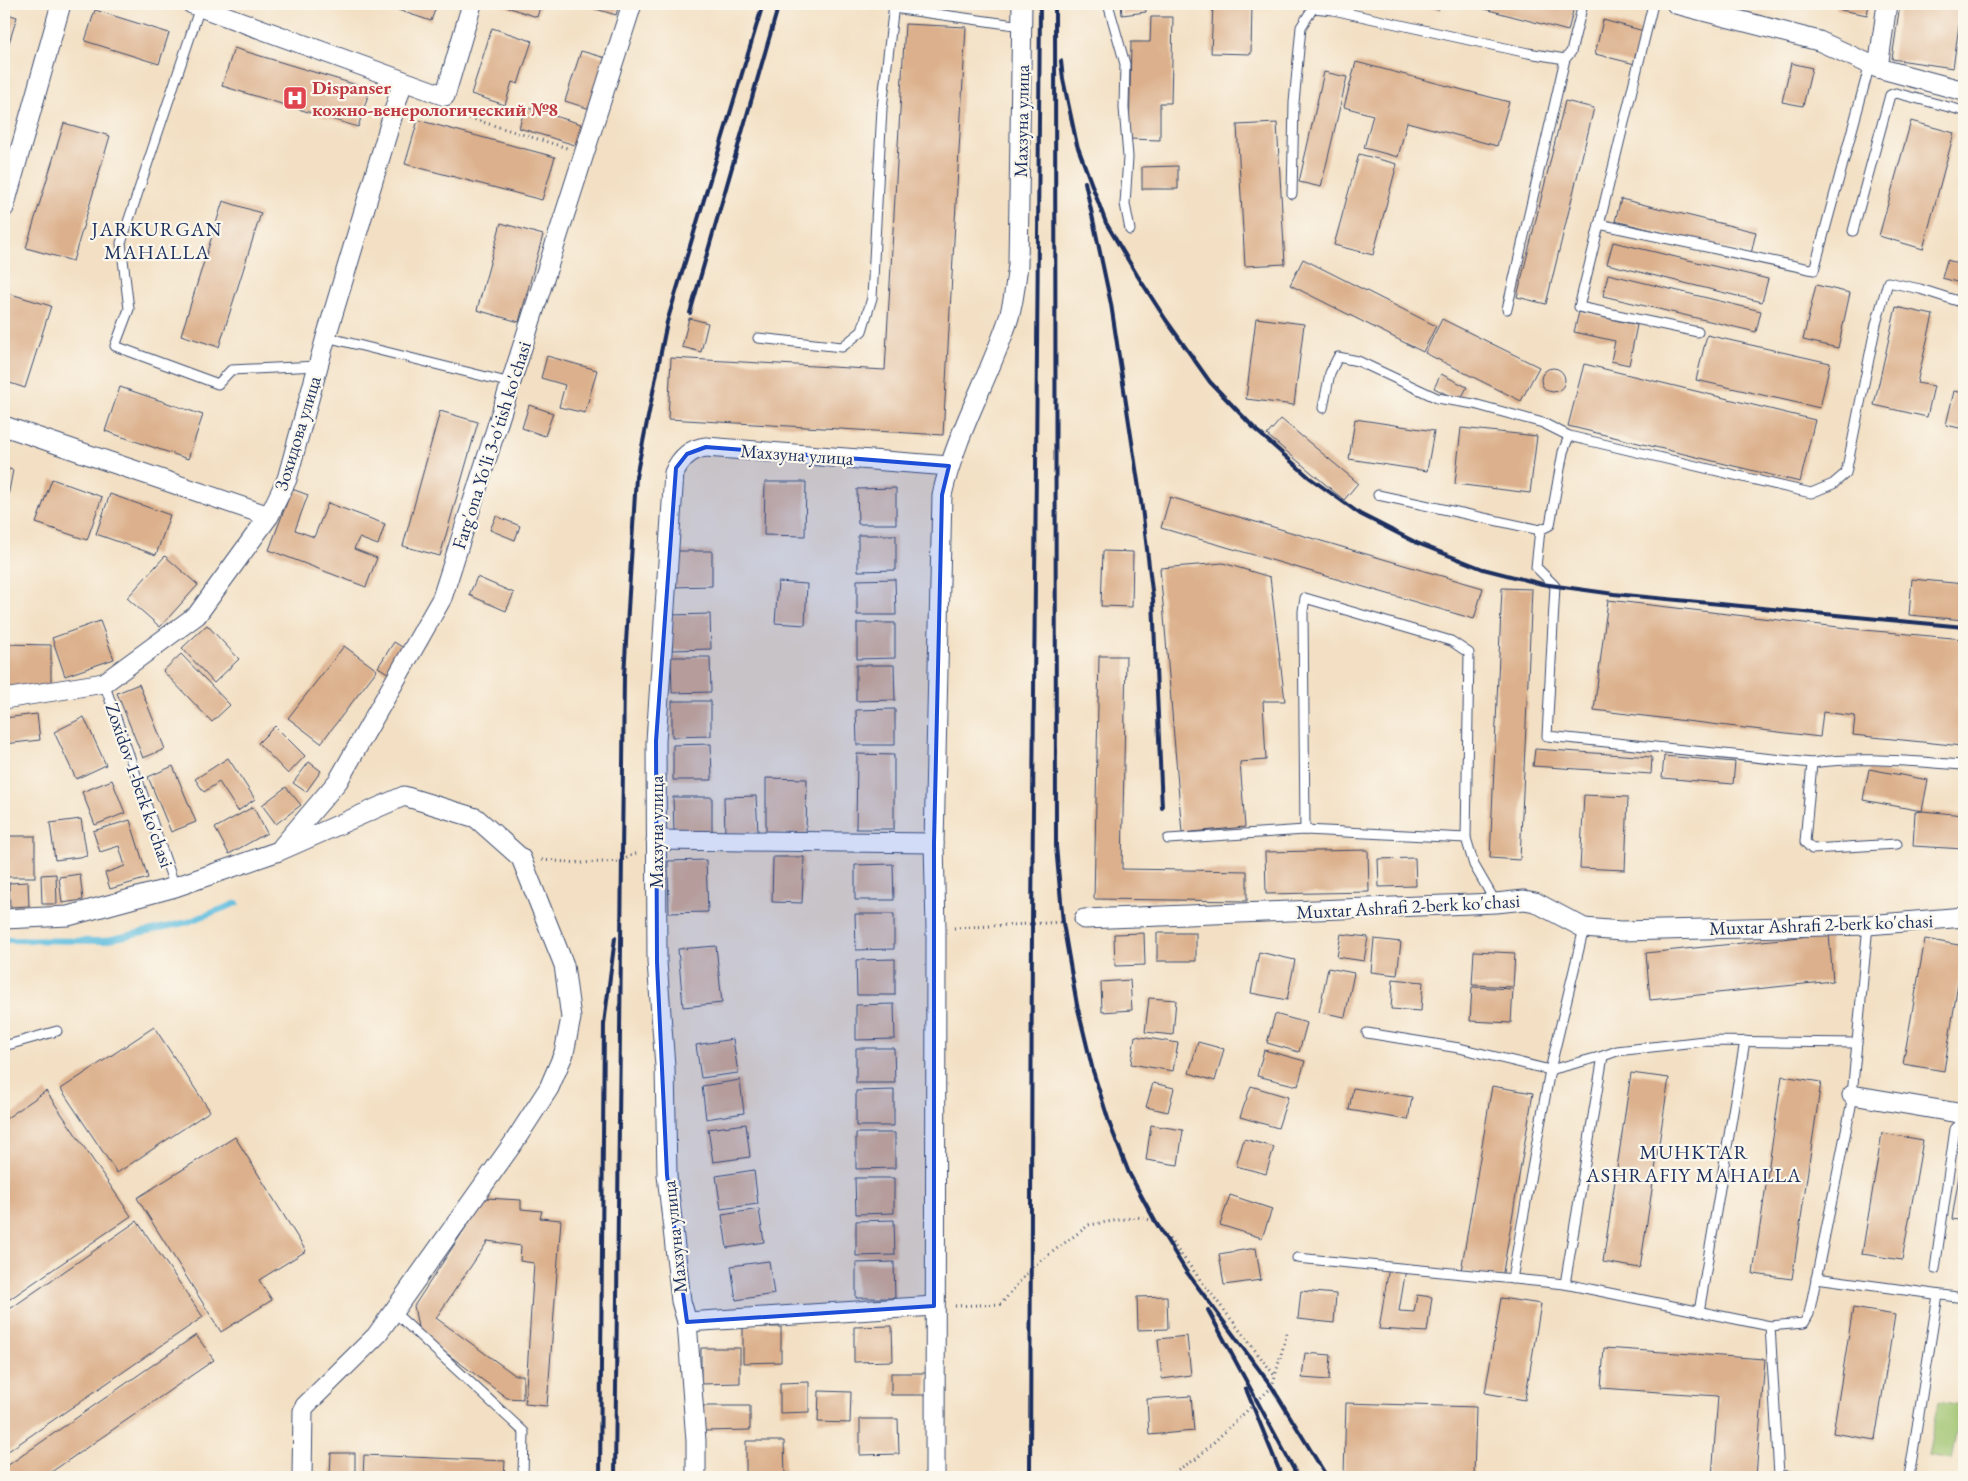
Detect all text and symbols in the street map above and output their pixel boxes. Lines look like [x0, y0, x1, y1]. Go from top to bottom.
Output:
street label: Махзуна улица [1008, 64, 1035, 178]
place label: Dispanser кожно-венерологический №8 [312, 75, 558, 122]
hospital icon: Dispanser кожно-венерологический №8 [282, 85, 308, 111]
district label: JARKURGAN MAHALLA [90, 216, 222, 265]
street label: Farg'ona Yo'li 3-o'tish ko'chasi [446, 338, 537, 552]
street label: Зохидова улица [268, 372, 327, 493]
street label: Махзуна улица [740, 438, 855, 471]
street label: Zoxidov 1-berk ko'chasi [100, 700, 180, 871]
street label: Махзуна улица [644, 775, 669, 889]
street label: Muxtar Ashrafi 2-berk ko'chasi [1295, 888, 1521, 925]
street label: Muxtar Ashrafi 2-berk ko'chasi [1709, 908, 1934, 941]
district label: MUHKTAR ASHRAFIY MAHALLA [1585, 1139, 1802, 1188]
street label: Махзуна улица [656, 1179, 693, 1295]

